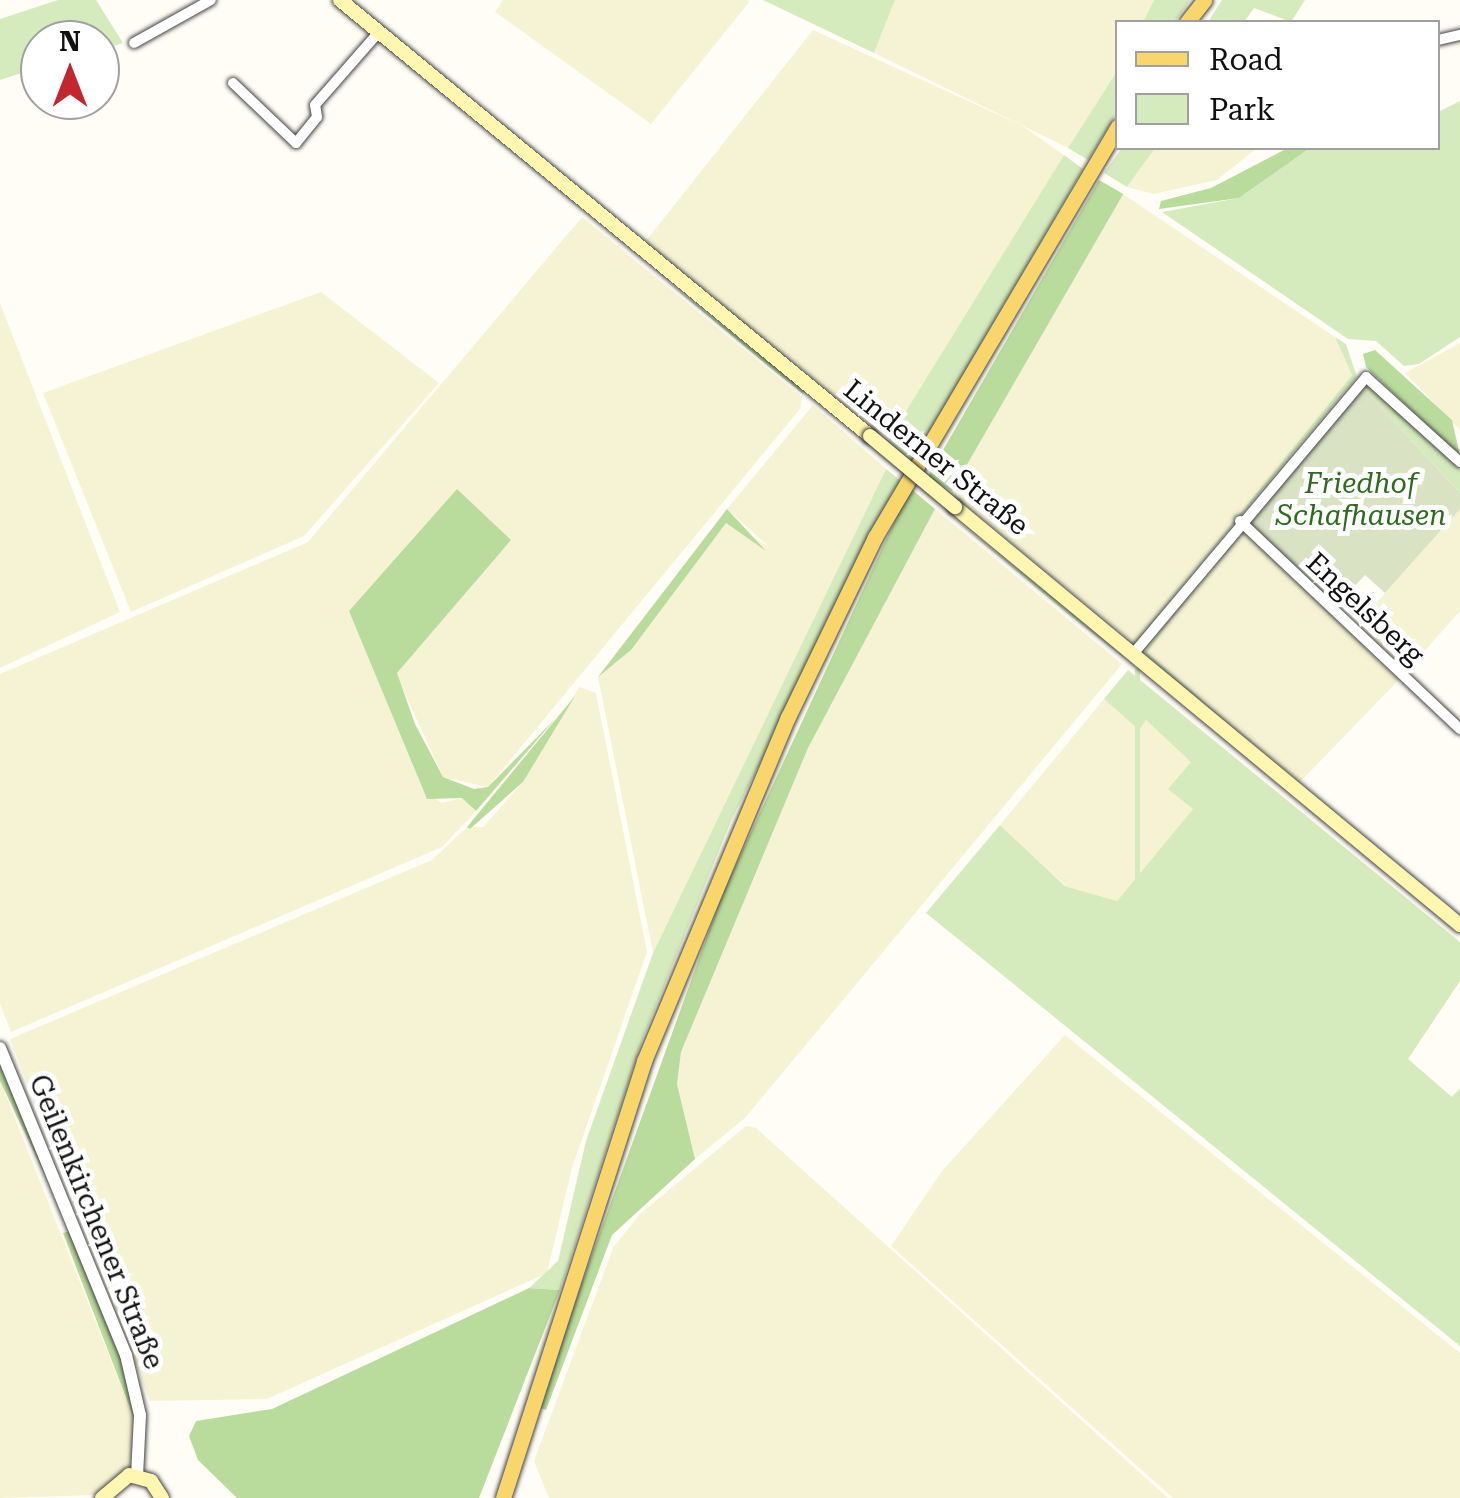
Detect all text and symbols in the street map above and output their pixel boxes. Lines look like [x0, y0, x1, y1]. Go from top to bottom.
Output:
north arrow [20, 20, 120, 120]
legend [1115, 20, 1440, 150]
text: N [59, 25, 81, 58]
text: Road [1209, 42, 1283, 77]
text: Park [1209, 92, 1275, 127]
street label: Linderner Straße [837, 373, 1035, 543]
park label: Friedhof Schafhausen [1276, 467, 1446, 533]
street label: Engelsberg [1299, 546, 1431, 672]
street label: Geilenkirchener Straße [22, 1070, 170, 1374]

